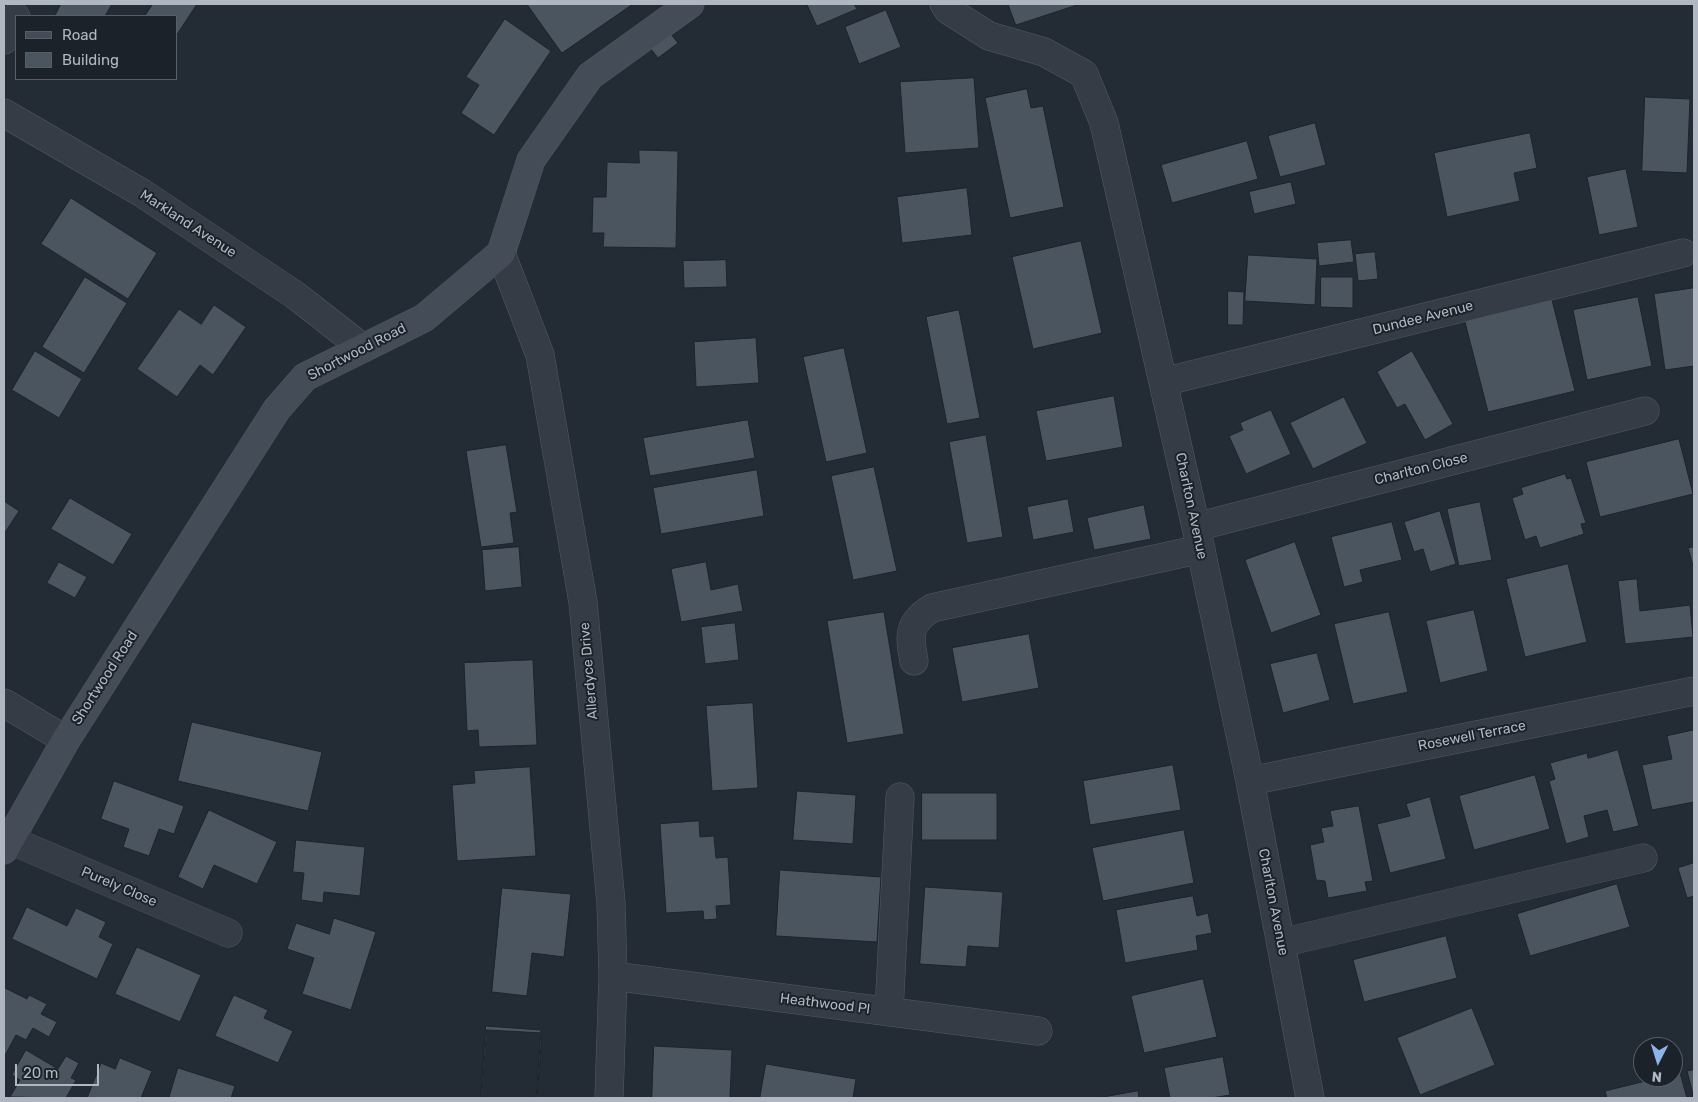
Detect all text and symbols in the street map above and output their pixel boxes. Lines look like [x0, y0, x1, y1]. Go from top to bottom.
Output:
legend [15, 15, 178, 80]
text: Road [62, 26, 98, 44]
text: Building [62, 51, 119, 69]
street label: Markland Avenue [137, 187, 239, 261]
street label: Dundee Avenue [1371, 297, 1475, 339]
street label: Shortwood Road [305, 320, 409, 384]
street label: Charlton Close [1373, 449, 1469, 489]
street label: Charlton Avenue [1171, 451, 1211, 561]
street label: Allerdyce Drive [576, 622, 602, 720]
street label: Shortwood Road [69, 628, 141, 728]
street label: Rosewell Terrace [1417, 717, 1527, 755]
street label: Charlton Avenue [1254, 847, 1292, 957]
street label: Purely Close [79, 863, 159, 911]
street label: Heathwood Pl [779, 990, 871, 1018]
north arrow [1633, 1037, 1683, 1087]
scale bar [18, 1054, 101, 1086]
text: 20 m [23, 1064, 58, 1082]
text: N [1651, 1068, 1663, 1085]

